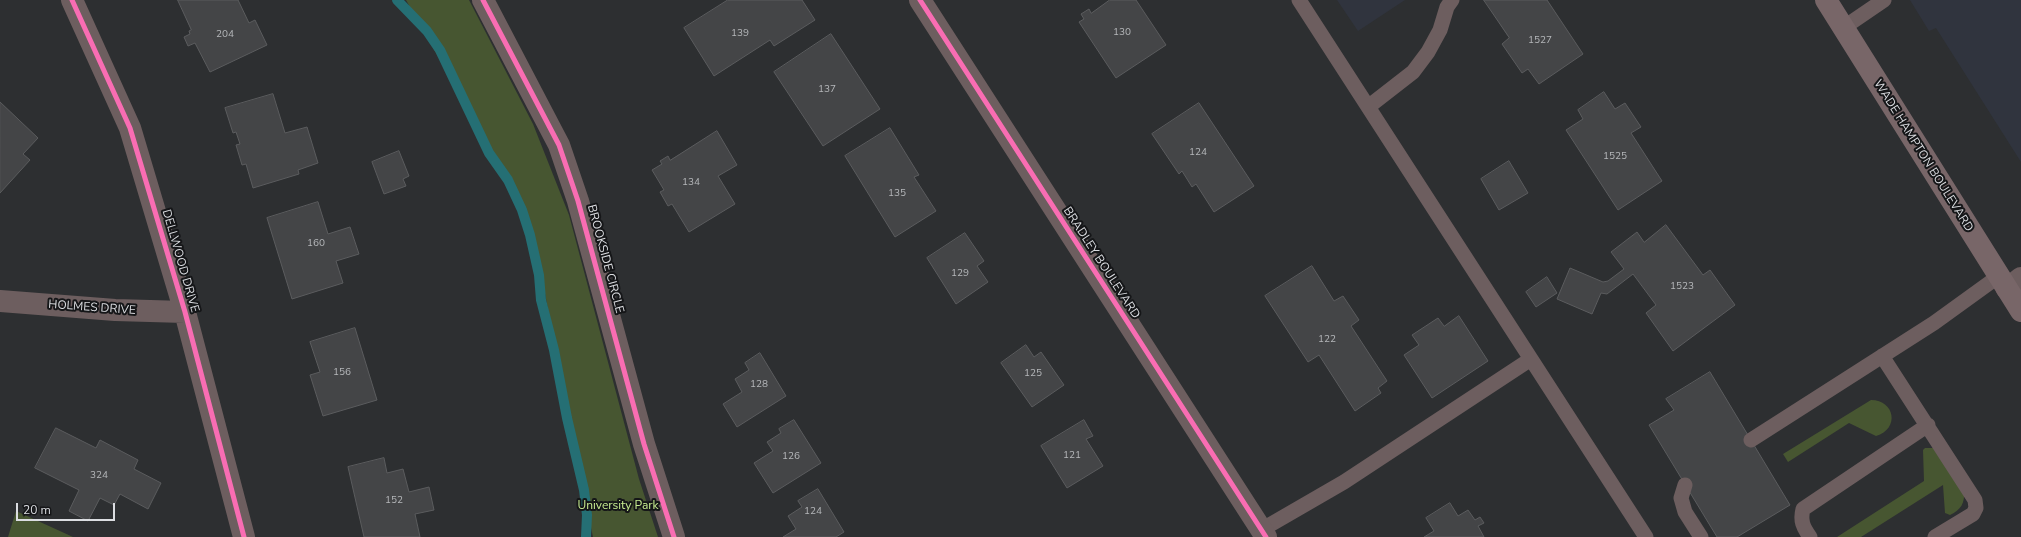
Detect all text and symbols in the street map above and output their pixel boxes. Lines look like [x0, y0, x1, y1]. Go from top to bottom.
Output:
house number: 130 [1113, 27, 1131, 39]
house number: 139 [731, 28, 749, 40]
house number: 204 [216, 29, 234, 41]
house number: 1527 [1528, 35, 1552, 47]
street label: WADE HAMPTON BOULEVARD [1870, 77, 1976, 235]
house number: 137 [818, 84, 836, 96]
house number: 124 [1189, 147, 1207, 159]
house number: 1525 [1603, 151, 1627, 163]
house number: 134 [682, 177, 700, 189]
house number: 135 [888, 188, 906, 200]
street label: BROOKSIDE CIRCLE [584, 203, 626, 315]
street label: BRADLEY BOULEVARD [1060, 205, 1142, 321]
street label: DELLWOOD DRIVE [158, 208, 202, 314]
house number: 160 [307, 238, 325, 250]
house number: 129 [951, 268, 969, 280]
house number: 1523 [1670, 281, 1694, 293]
street label: HOLMES DRIVE [48, 298, 136, 318]
house number: 122 [1318, 334, 1336, 346]
house number: 156 [333, 367, 351, 379]
house number: 125 [1024, 368, 1042, 380]
house number: 128 [750, 379, 768, 391]
house number: 121 [1063, 450, 1081, 462]
house number: 126 [782, 451, 800, 463]
house number: 324 [90, 470, 108, 482]
scale bar [18, 495, 117, 521]
house number: 152 [385, 495, 403, 507]
park label: University Park [577, 499, 659, 513]
text: 20 m [23, 502, 51, 518]
house number: 124 [804, 506, 822, 518]

